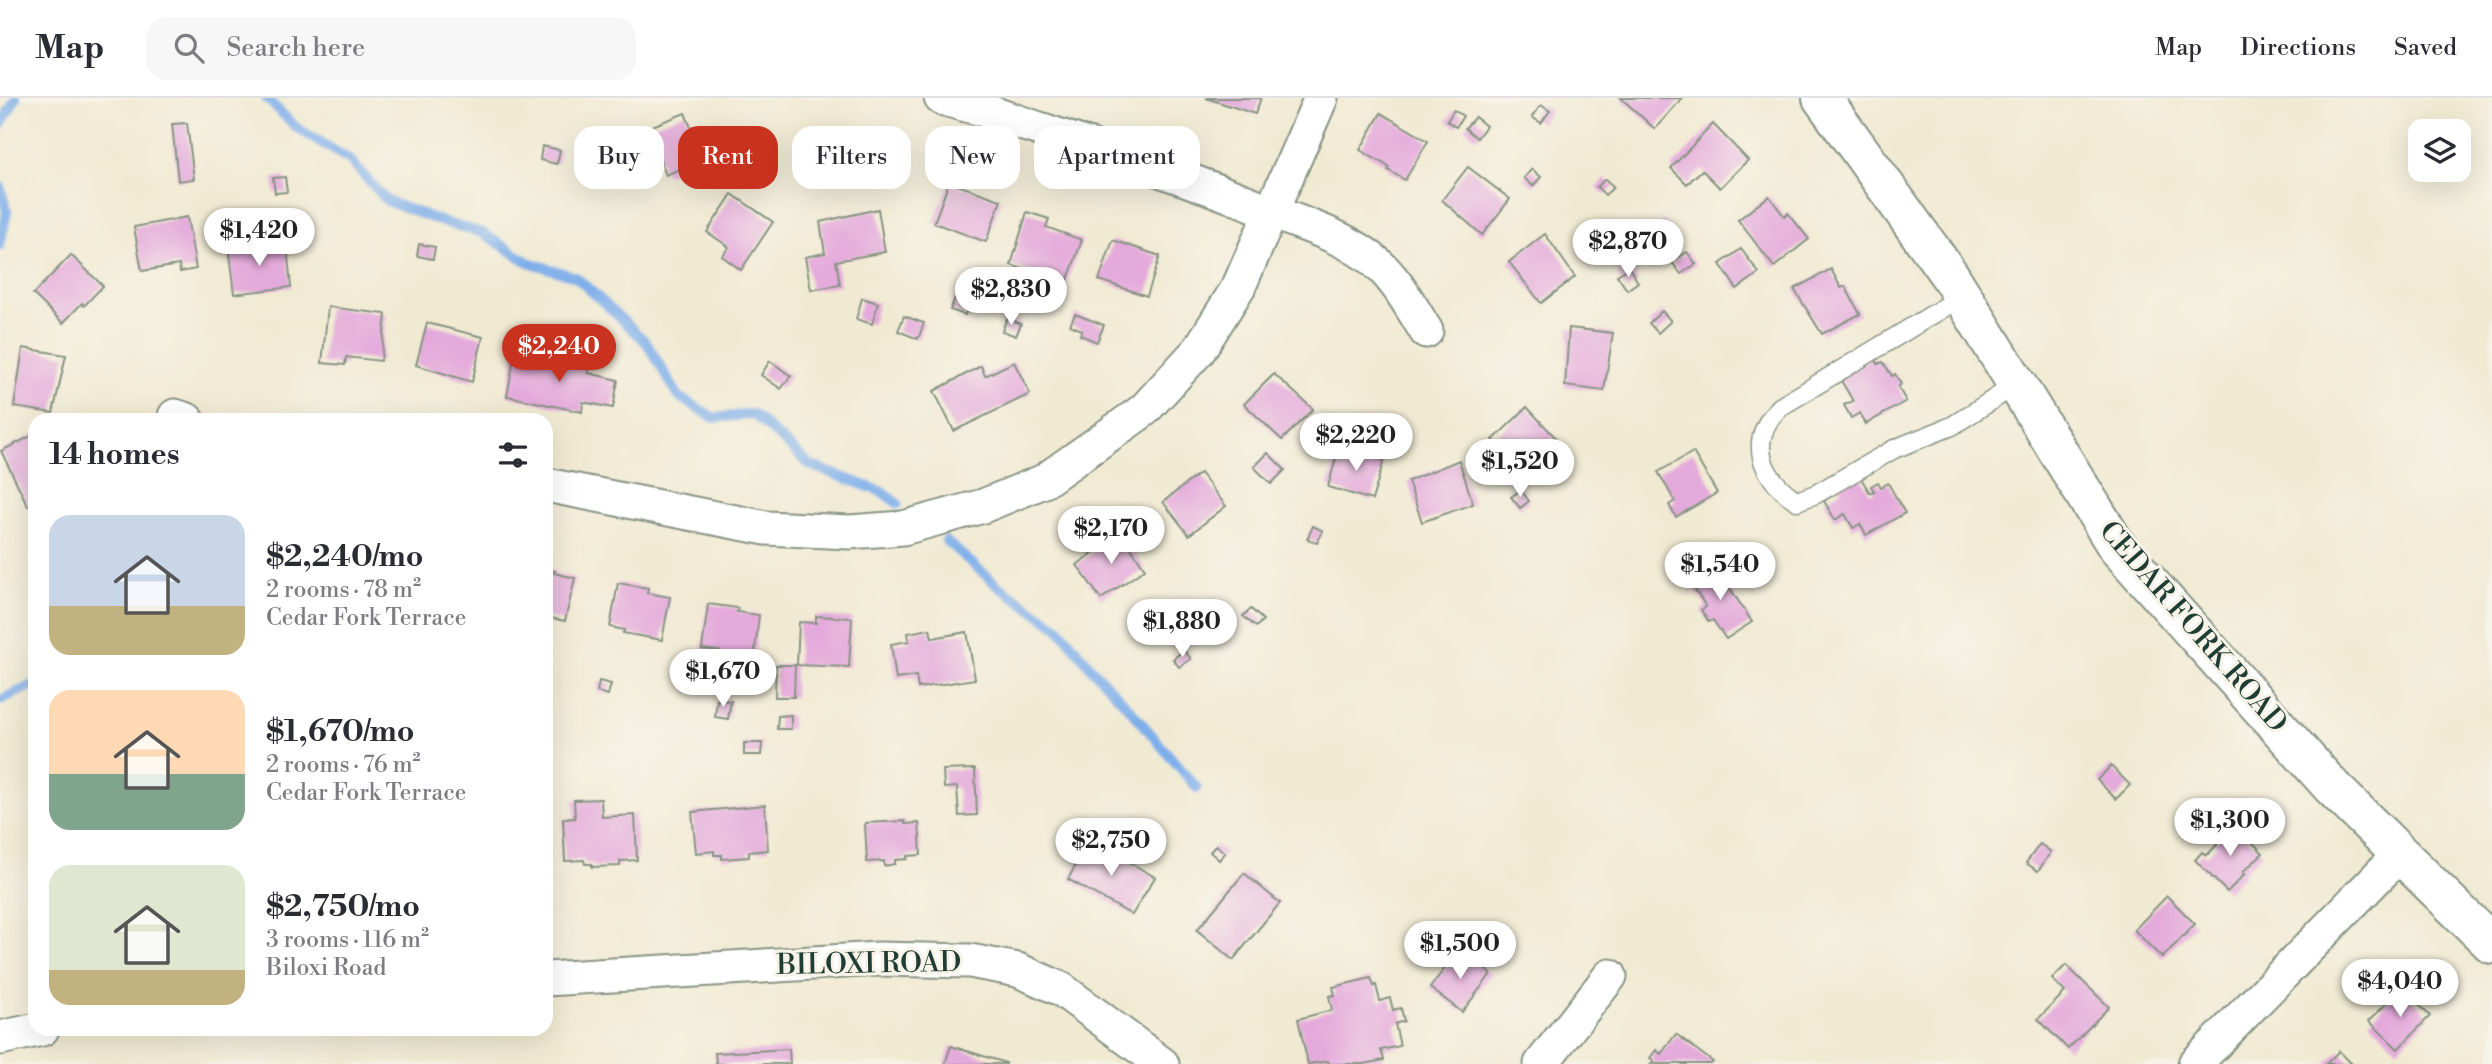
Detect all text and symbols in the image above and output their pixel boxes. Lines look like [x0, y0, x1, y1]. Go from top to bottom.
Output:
search box [146, 17, 636, 80]
text: Map [35, 28, 104, 69]
icon: search [170, 29, 208, 67]
text: Search here [226, 32, 365, 64]
text: Map [2155, 33, 2202, 63]
text: Directions [2240, 33, 2356, 63]
text: Saved [2394, 33, 2457, 63]
map controls [2408, 119, 2471, 182]
button: layers [2408, 119, 2471, 182]
chip: Buy [574, 126, 664, 189]
chip: Rent [678, 126, 778, 189]
chip: Filters [792, 126, 911, 189]
chip: New [925, 126, 1020, 189]
chip: Apartment [1034, 126, 1200, 189]
pin: $1,420 [202, 208, 316, 268]
text: $1,420 [220, 217, 298, 245]
pin: $2,870 [1571, 220, 1685, 279]
text: $2,870 [1589, 228, 1667, 256]
pin: $2,830 [954, 268, 1068, 327]
text: $2,830 [971, 276, 1051, 304]
pin: $2,240 [502, 324, 616, 384]
text: $2,240 [518, 333, 600, 361]
pin: $2,220 [1299, 414, 1413, 473]
text: $2,220 [1316, 422, 1396, 450]
text: 14 homes [49, 436, 180, 474]
icon: filters [494, 436, 532, 474]
pin: $1,520 [1463, 440, 1577, 499]
text: $1,520 [1481, 448, 1559, 476]
pin: $2,170 [1054, 506, 1168, 566]
street label: CEDAR FORK ROAD [2091, 514, 2295, 740]
text: $2,170 [1074, 515, 1148, 543]
text: $2,240/mo [266, 538, 423, 576]
pin: $1,540 [1663, 542, 1777, 602]
icon: home [105, 543, 189, 627]
text: $1,540 [1681, 551, 1759, 579]
text: 2 rooms · 78 m² [266, 576, 421, 604]
pin: $1,880 [1125, 600, 1239, 659]
text: Cedar Fork Terrace [266, 604, 466, 632]
text: $1,880 [1143, 608, 1221, 636]
pin: $1,670 [666, 650, 780, 709]
text: $1,670 [685, 658, 761, 686]
text: $1,670/mo [266, 713, 415, 751]
icon: home [105, 718, 189, 802]
text: 2 rooms · 76 m² [266, 751, 421, 779]
text: Cedar Fork Terrace [266, 779, 466, 807]
pin: $1,300 [2173, 798, 2287, 858]
text: $1,300 [2190, 807, 2270, 835]
pin: $2,750 [1054, 818, 1168, 878]
text: $2,750 [1071, 827, 1151, 855]
text: $2,750/mo [266, 888, 420, 926]
icon: home [105, 893, 189, 977]
pin: $1,500 [1403, 922, 1517, 981]
text: 3 rooms · 116 m² [266, 926, 429, 954]
text: $1,500 [1420, 930, 1500, 958]
street label: BILOXI ROAD [775, 945, 962, 983]
text: Biloxi Road [266, 954, 386, 982]
pin: $4,040 [2343, 960, 2457, 1019]
text: $4,040 [2357, 968, 2443, 996]

